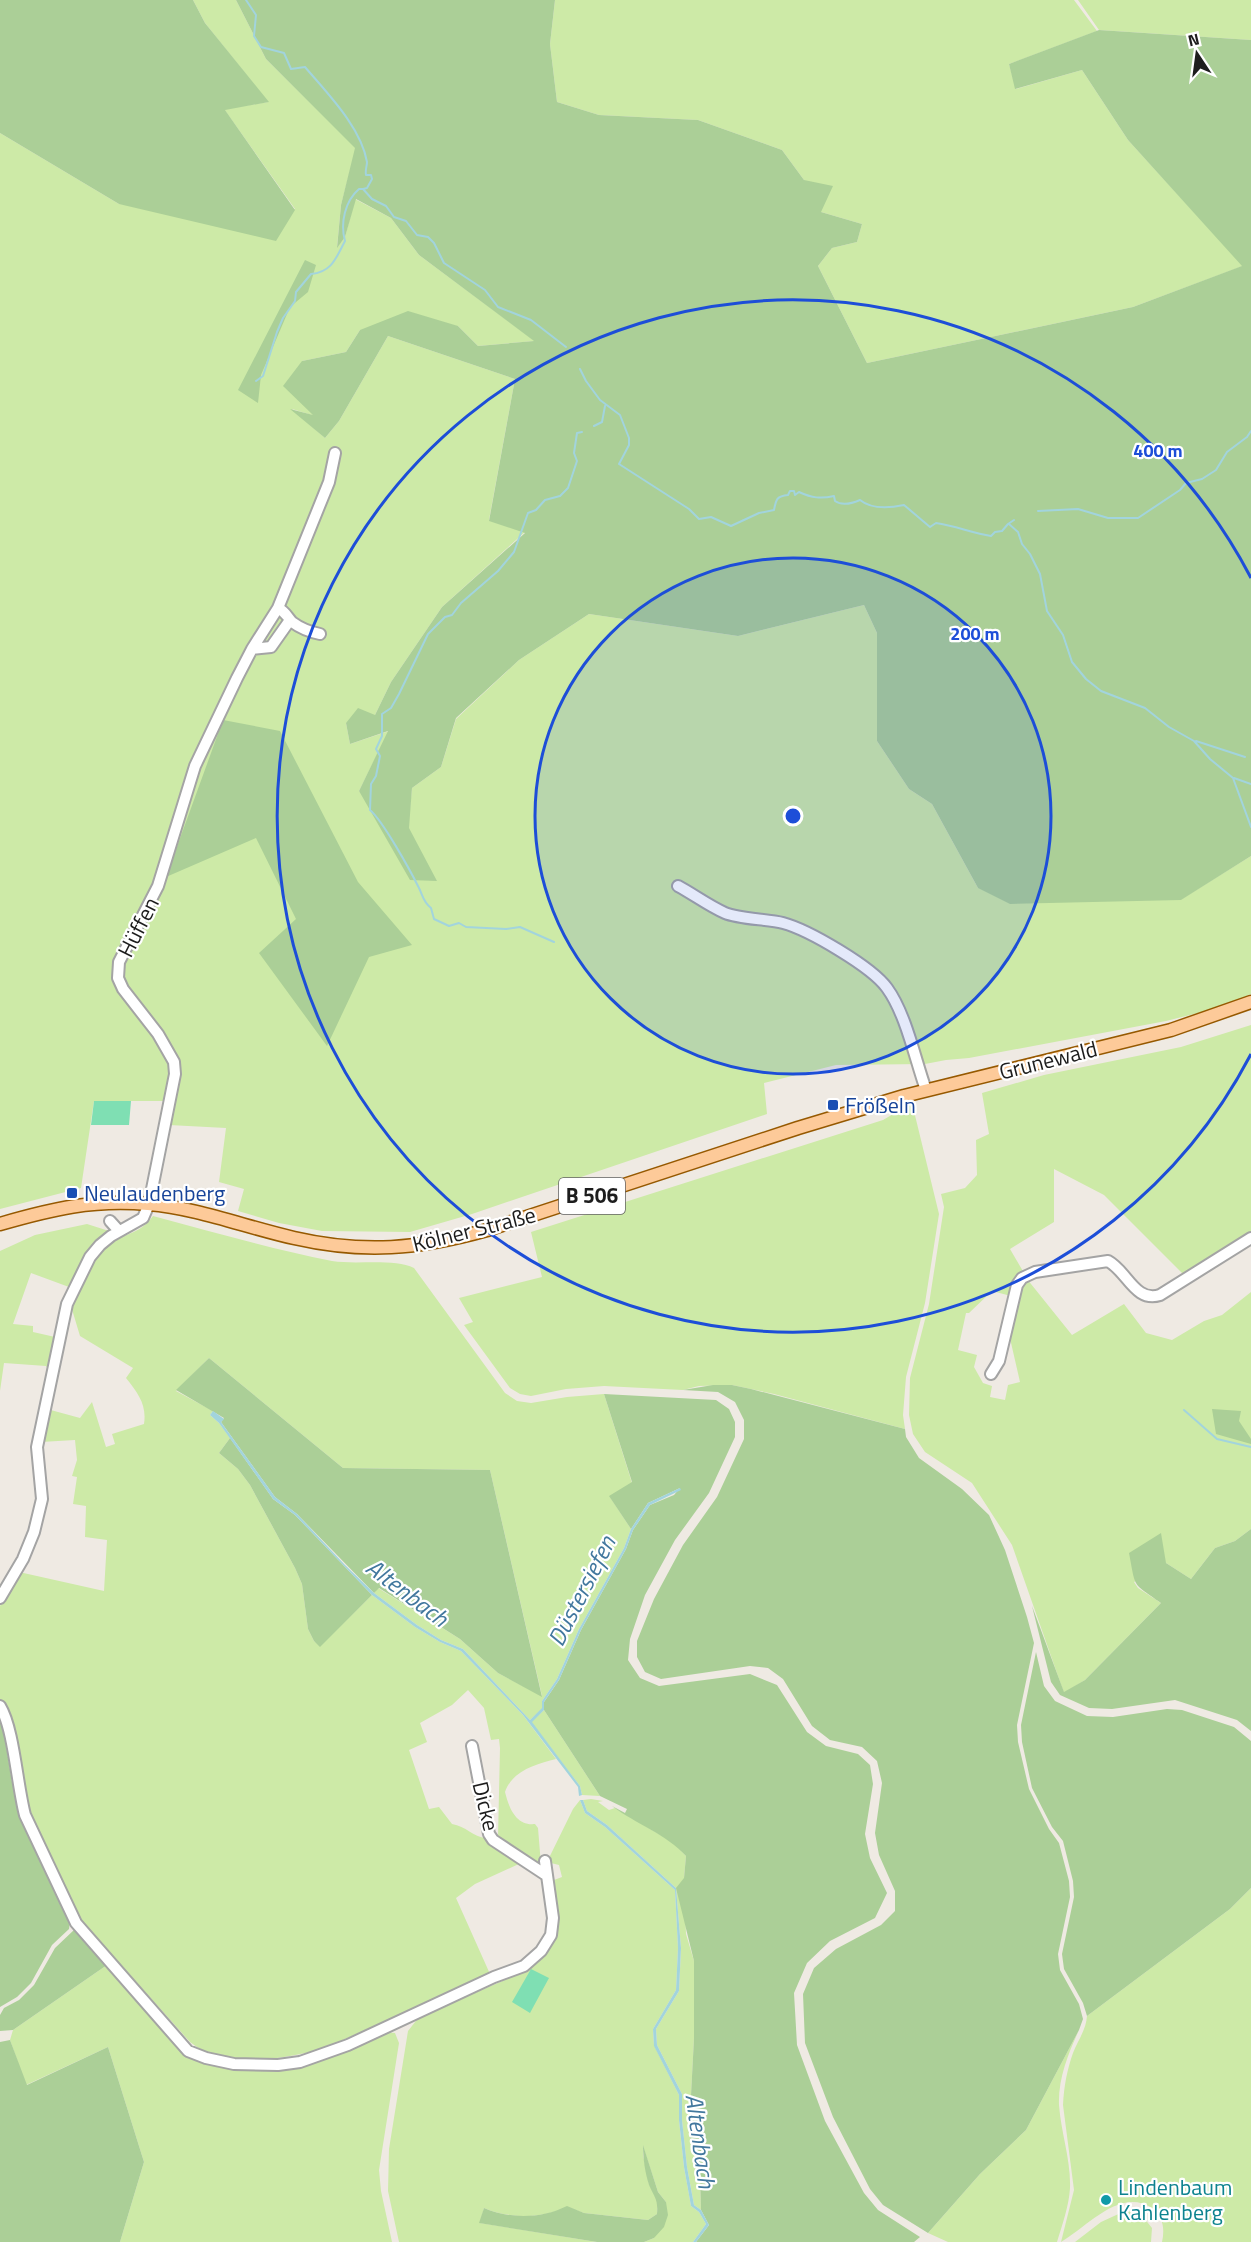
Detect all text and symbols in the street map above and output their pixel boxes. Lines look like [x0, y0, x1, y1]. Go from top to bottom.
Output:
north arrow [1167, 24, 1227, 84]
text: N [1186, 26, 1202, 52]
text: 400 m [1133, 437, 1183, 464]
text: 200 m [950, 620, 1000, 647]
centre of rings [783, 806, 803, 826]
street label: Hüffen [108, 891, 168, 963]
street label: Grunewald [995, 1031, 1101, 1089]
place label: Frößeln [845, 1088, 916, 1122]
marker: Frößeln [826, 1098, 840, 1112]
place label: Neulaudenberg [84, 1176, 225, 1210]
road number: B 506 [559, 1178, 625, 1214]
marker: Neulaudenberg [65, 1186, 79, 1200]
street label: Kölner Straße [409, 1197, 539, 1261]
water label: Düstersiefen [538, 1528, 625, 1652]
water label: Altenbach [359, 1549, 457, 1636]
street label: Dicke [463, 1778, 509, 1834]
water label: Altenbach [677, 2091, 726, 2191]
place label: Lindenbaum Kahlenberg [1118, 2170, 1232, 2229]
marker: Lindenbaum Kahlenberg [1099, 2193, 1113, 2207]

